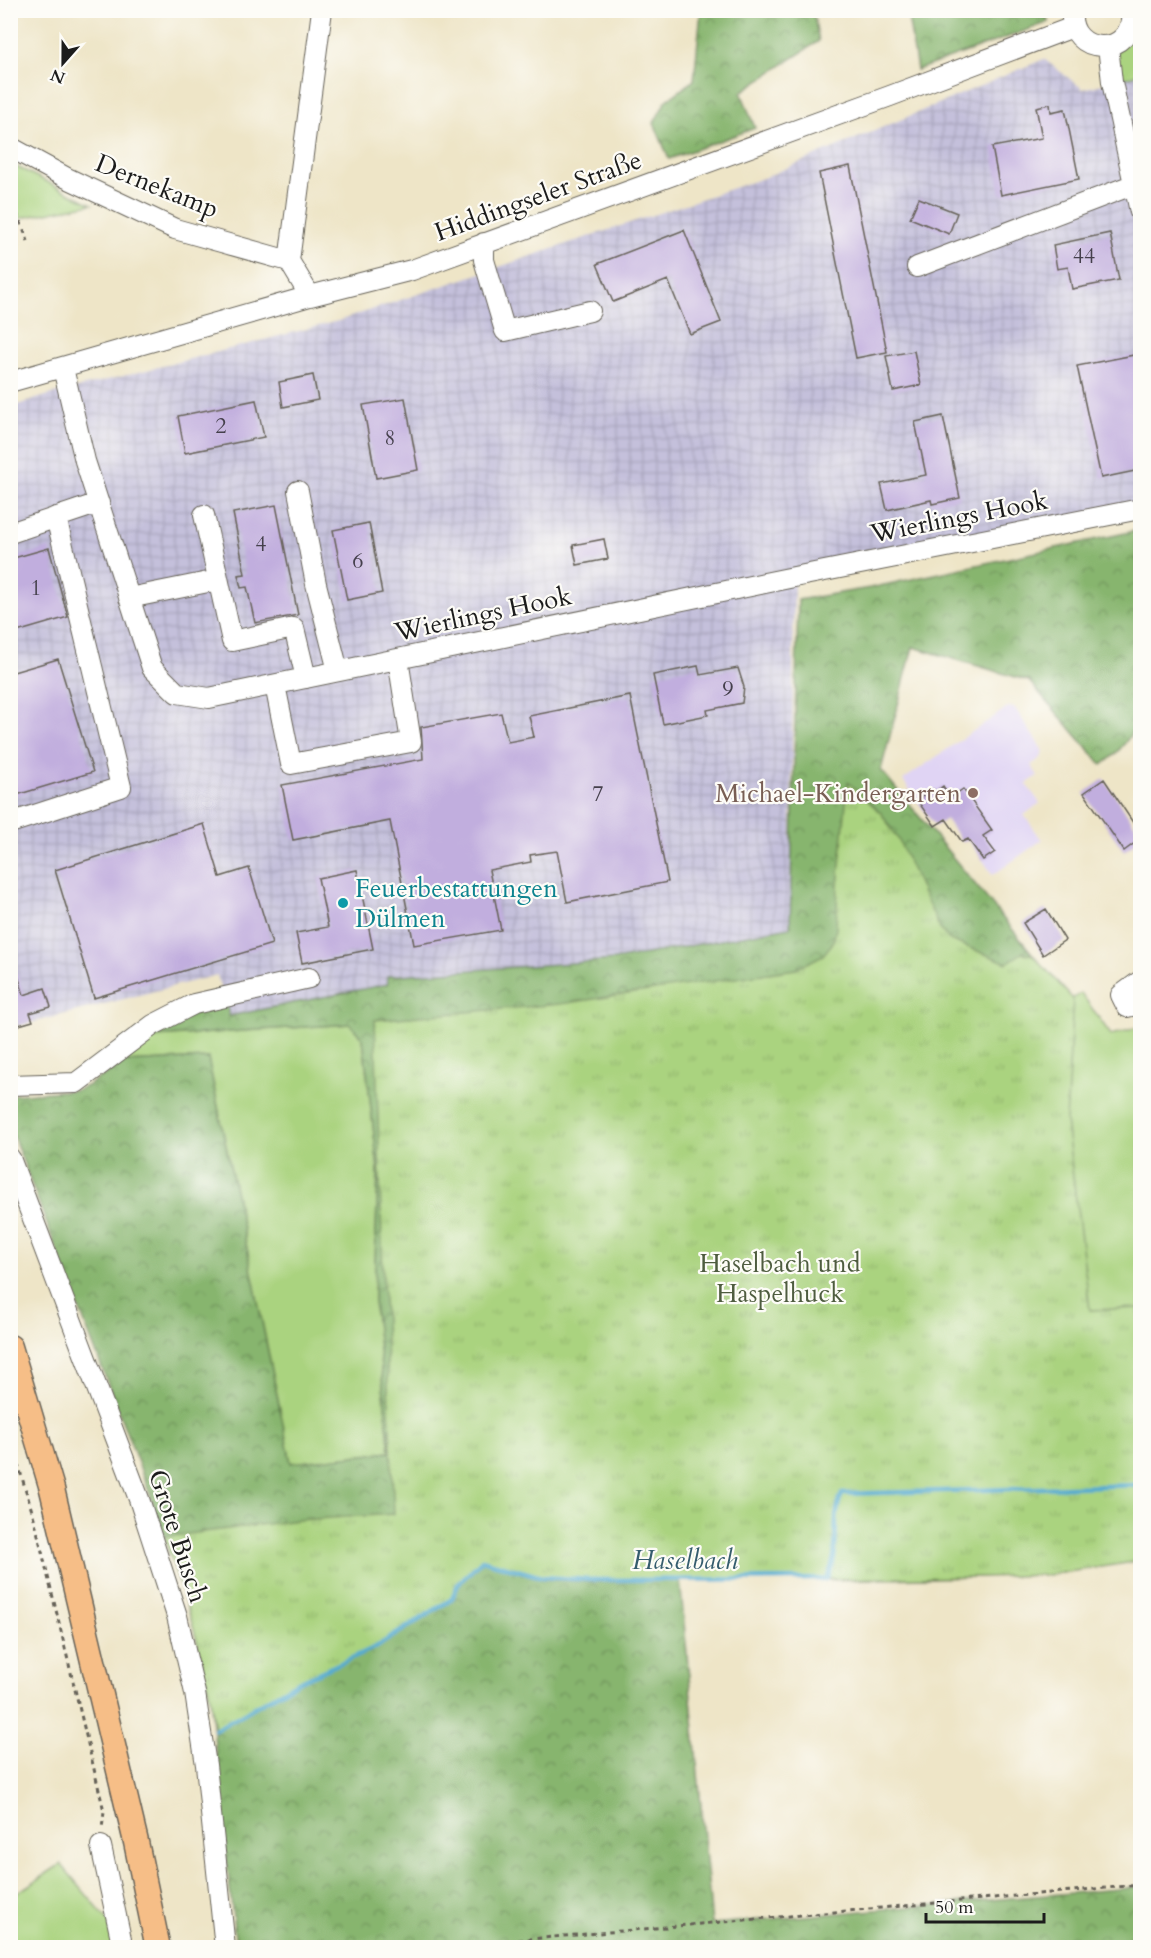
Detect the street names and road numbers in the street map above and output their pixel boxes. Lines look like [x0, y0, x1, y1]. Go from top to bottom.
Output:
street label: Hiddingseler Straße [430, 142, 646, 250]
street label: Dernekamp [90, 145, 224, 227]
street label: Wierlings Hook [866, 483, 1051, 552]
street label: Wierlings Hook [390, 578, 575, 650]
street label: Grote Busch [140, 1465, 216, 1607]

